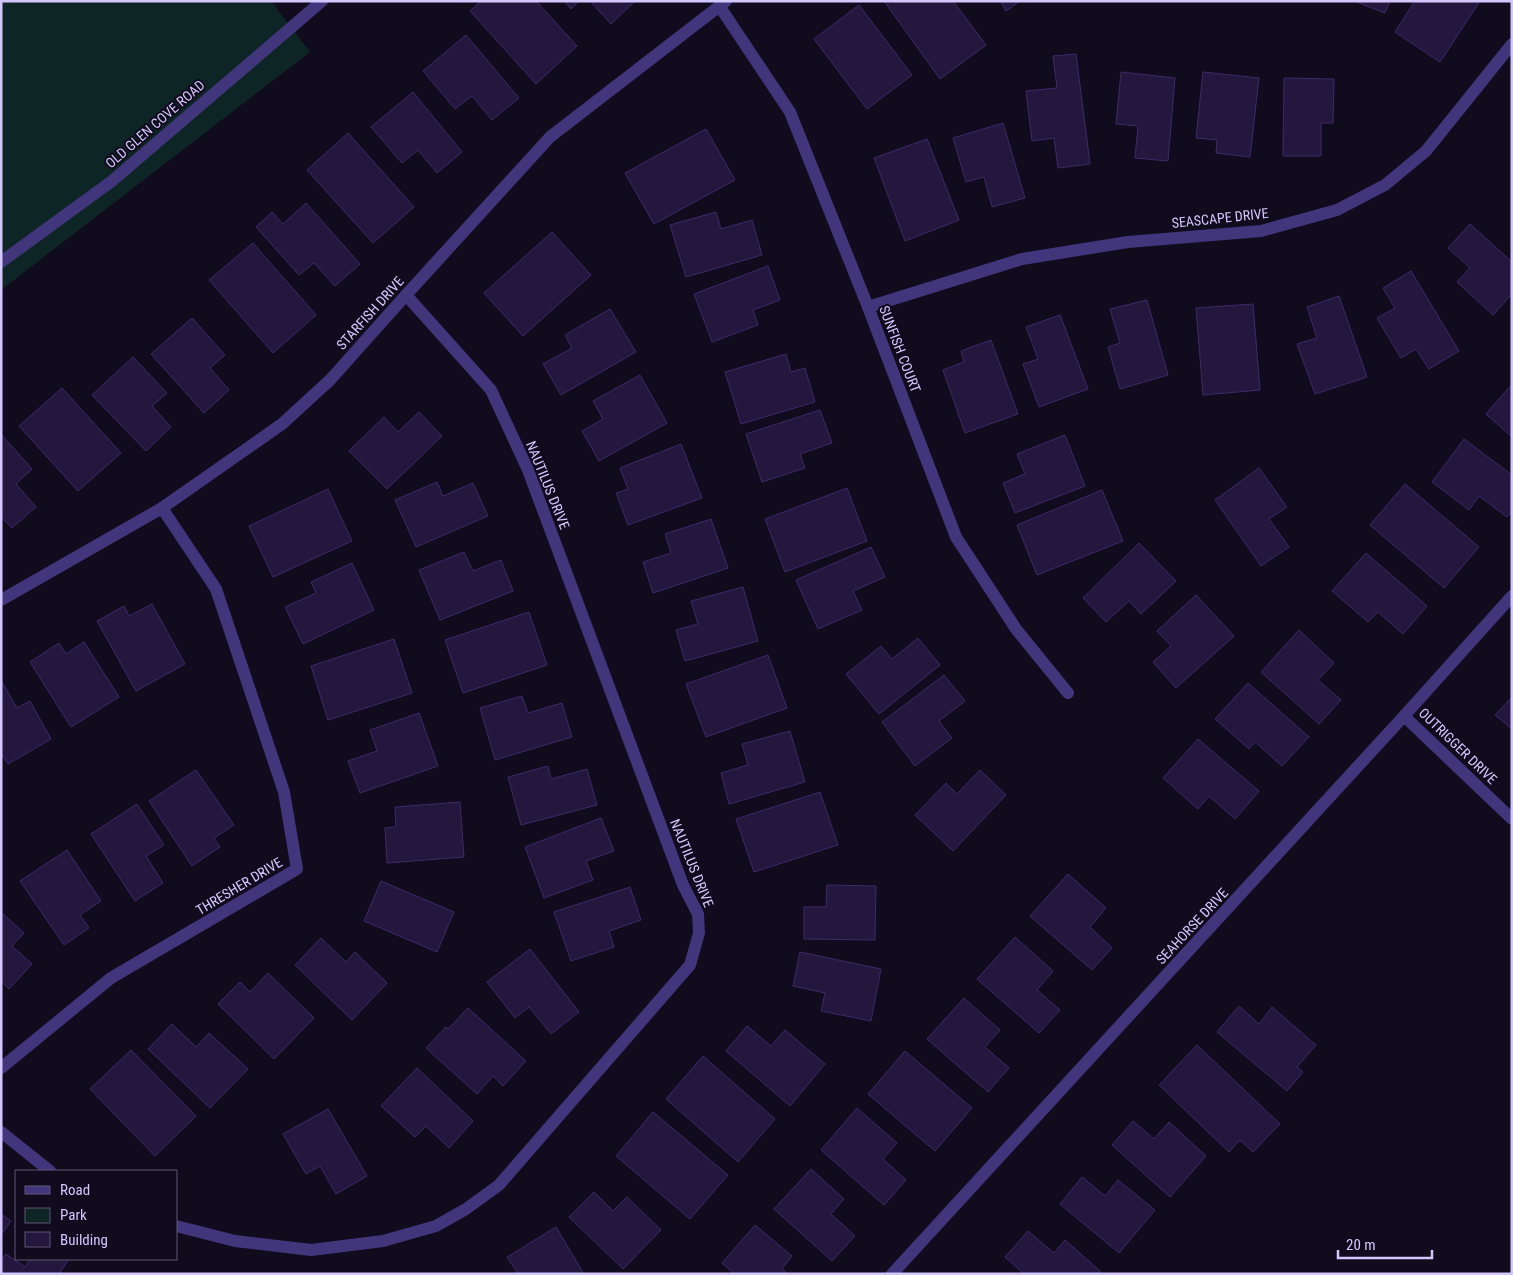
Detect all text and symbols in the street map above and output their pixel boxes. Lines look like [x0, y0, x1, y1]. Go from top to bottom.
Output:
street label: OLD GLEN COVE ROAD [102, 77, 208, 171]
street label: SEASCAPE DRIVE [1171, 205, 1269, 231]
street label: STARFISH DRIVE [333, 273, 407, 353]
street label: SUNFISH COURT [876, 303, 924, 395]
street label: NAUTILUS DRIVE [523, 439, 573, 531]
street label: OUTRIGGER DRIVE [1416, 705, 1500, 787]
street label: NAUTILUS DRIVE [667, 817, 717, 909]
street label: THRESHER DRIVE [193, 854, 285, 918]
street label: SEAHORSE DRIVE [1153, 885, 1231, 967]
legend [15, 1170, 178, 1260]
text: Road [60, 1181, 90, 1199]
text: Park [60, 1206, 87, 1224]
scale bar [1338, 1228, 1432, 1260]
text: Building [60, 1231, 108, 1249]
text: 20 m [1346, 1236, 1376, 1254]

